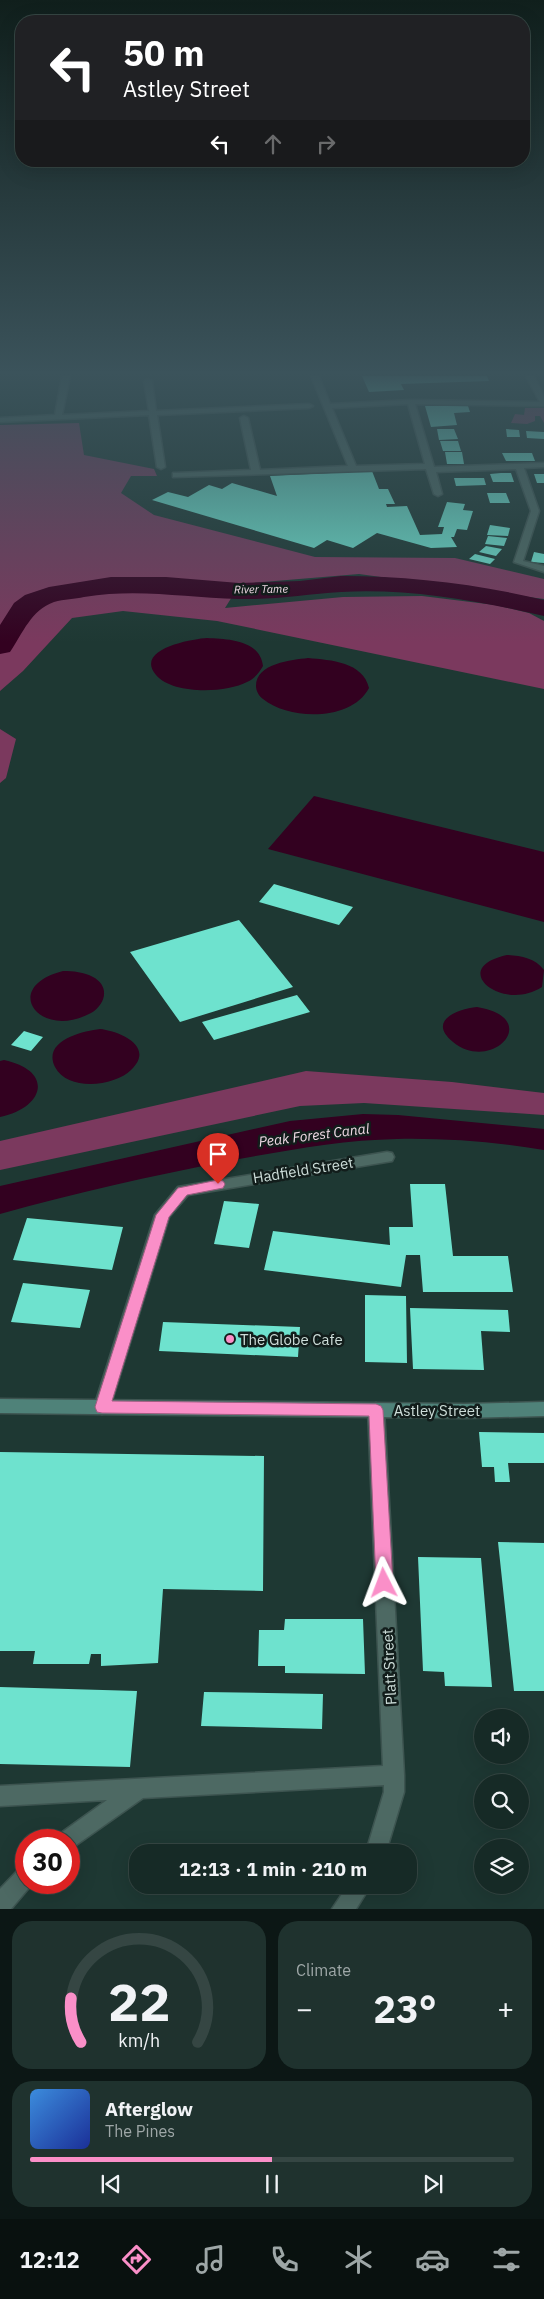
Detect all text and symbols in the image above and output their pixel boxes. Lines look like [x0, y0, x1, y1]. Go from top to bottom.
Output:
text: 50 m [123, 30, 205, 76]
icon: left [40, 35, 105, 100]
text: Astley Street [123, 74, 250, 103]
icon: left [206, 130, 234, 158]
icon: ahead [259, 130, 287, 158]
icon: right [312, 130, 340, 158]
water label: River Tame [234, 582, 289, 596]
water label: Peak Forest Canal [258, 1119, 371, 1151]
pin [197, 1133, 239, 1184]
icon: arrive [204, 1140, 232, 1168]
street label: Hadfield Street [251, 1153, 355, 1187]
place label: The Globe Cafe [240, 1330, 343, 1349]
marker: The Globe Cafe [224, 1333, 236, 1345]
street label: Astley Street [394, 1401, 480, 1420]
position arrow [357, 1556, 409, 1608]
street label: Platt Street [378, 1628, 400, 1706]
map controls [474, 1709, 529, 1894]
button: sound [474, 1709, 529, 1764]
button: search [474, 1774, 529, 1829]
speed limit sign: 30 [15, 1829, 80, 1894]
button: layers [474, 1839, 529, 1894]
text: 12:13 · 1 min · 210 m [179, 1857, 367, 1881]
text: Climate [296, 1960, 351, 1980]
text: 22 [108, 1968, 170, 2035]
text: 23° [373, 1984, 437, 2033]
text: − [296, 1990, 313, 2027]
text: + [497, 1990, 514, 2027]
text: km/h [118, 2029, 160, 2052]
text: Afterglow [105, 2097, 193, 2121]
text: The Pines [105, 2121, 175, 2141]
icon: previous [97, 2170, 125, 2198]
icon: pause [258, 2170, 286, 2198]
icon: next [419, 2170, 447, 2198]
icon: directions [119, 2242, 154, 2277]
icon: music [193, 2242, 228, 2277]
icon: phone [267, 2242, 302, 2277]
icon: climate [341, 2242, 376, 2277]
icon: car [415, 2242, 450, 2277]
icon: filters [489, 2242, 524, 2277]
text: 12:12 [20, 2245, 80, 2274]

